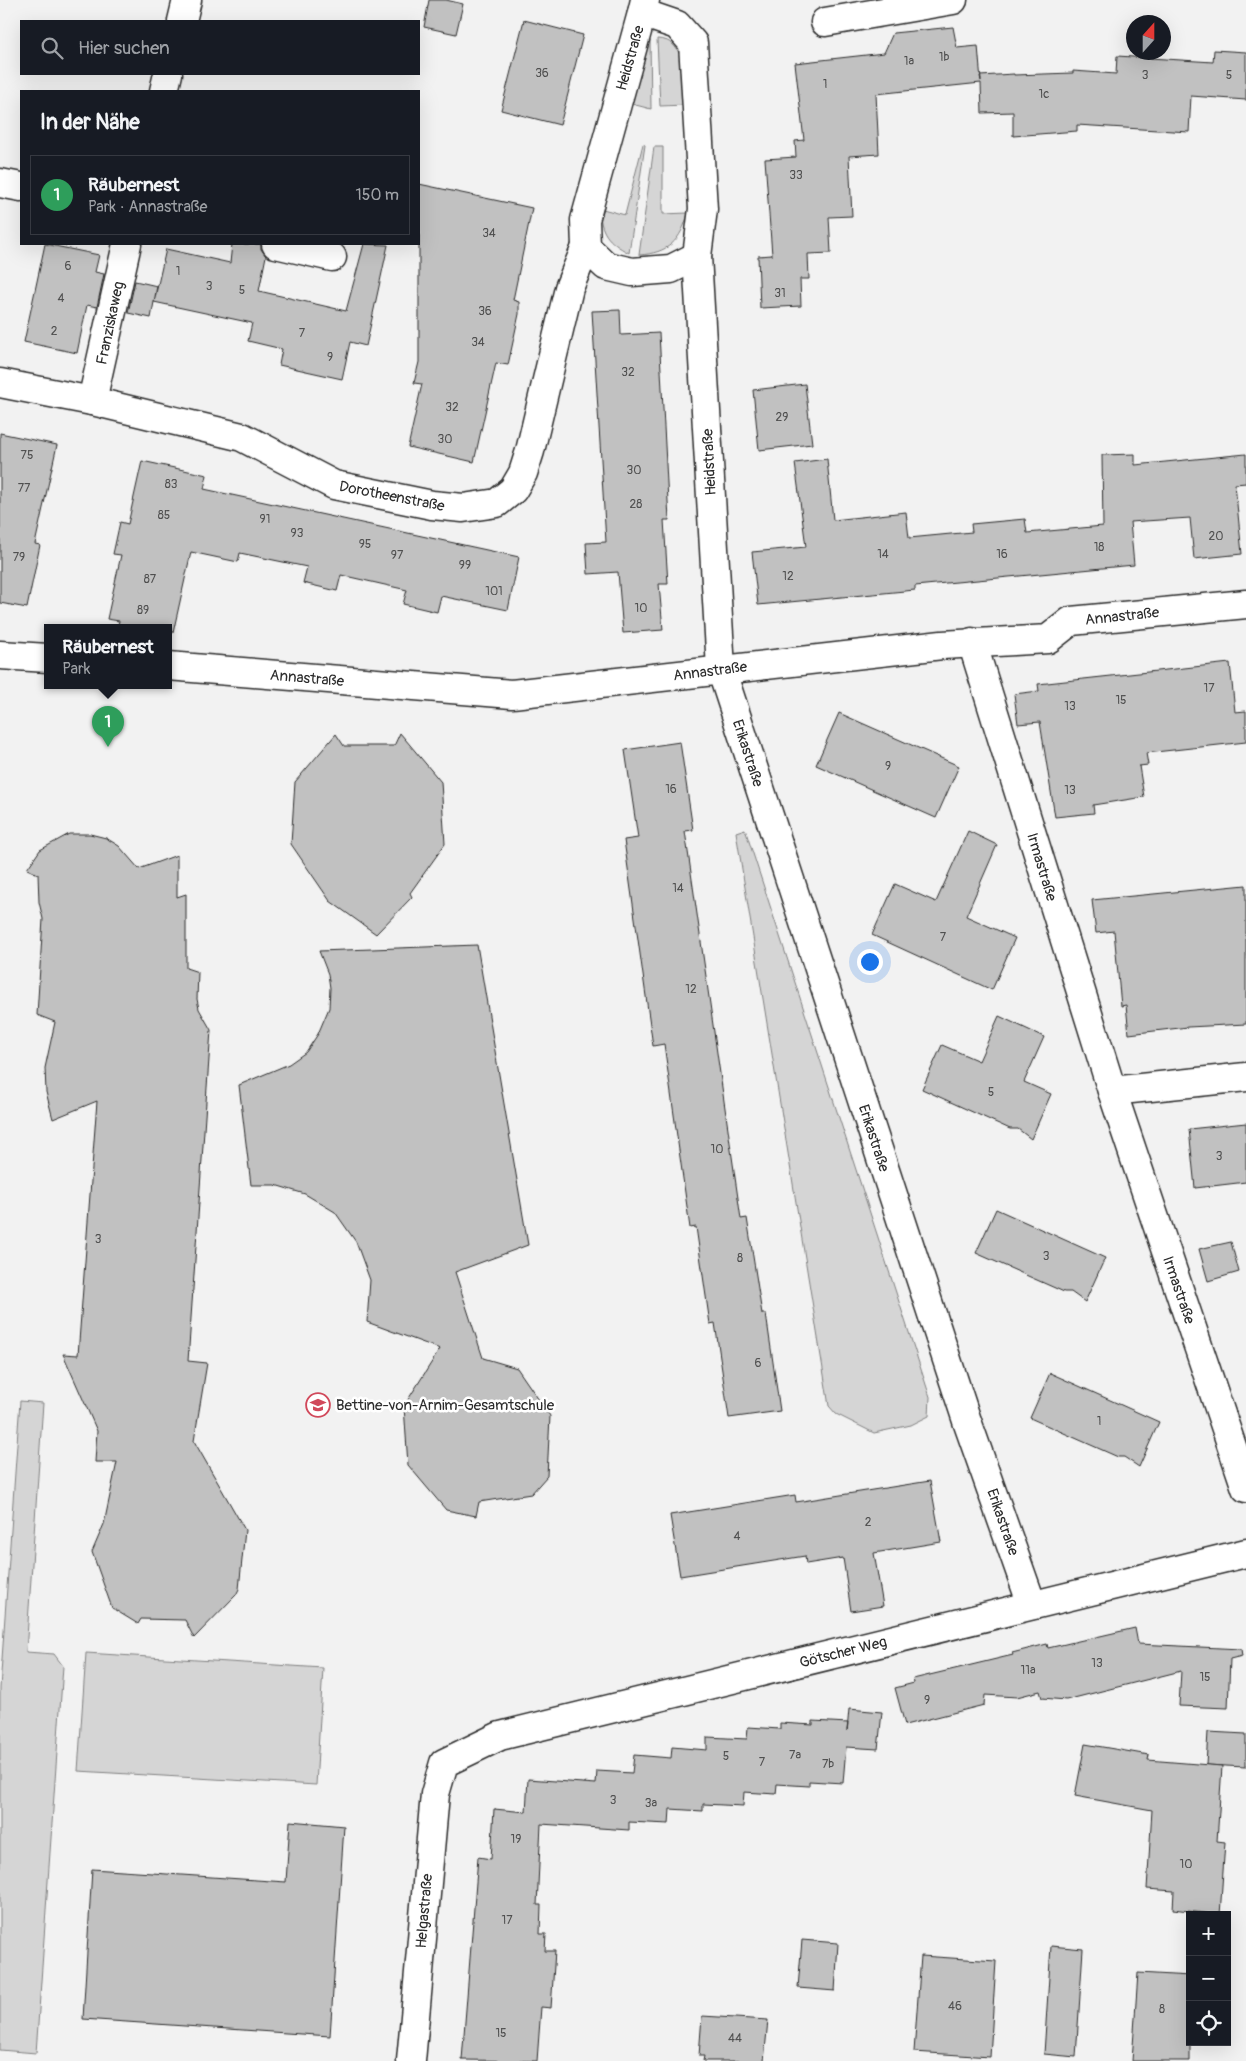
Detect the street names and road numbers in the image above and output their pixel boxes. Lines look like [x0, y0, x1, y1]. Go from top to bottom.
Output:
street label: Heidstraße [612, 23, 649, 93]
street label: Franziskaweg [92, 280, 129, 367]
street label: Heidstraße [698, 427, 721, 496]
street label: Dorotheenstraße [338, 477, 447, 516]
street label: Annastraße [1084, 603, 1161, 630]
street label: Annastraße [672, 657, 749, 685]
street label: Annastraße [269, 666, 345, 691]
street label: Erikastraße [728, 717, 768, 790]
street label: Irmastraße [1022, 831, 1061, 904]
street label: Erikastraße [854, 1102, 894, 1175]
street label: Irmastraße [1158, 1254, 1199, 1327]
street label: Erikastraße [982, 1486, 1023, 1559]
street label: Götscher Weg [797, 1632, 889, 1673]
street label: Helgastraße [412, 1872, 437, 1949]

